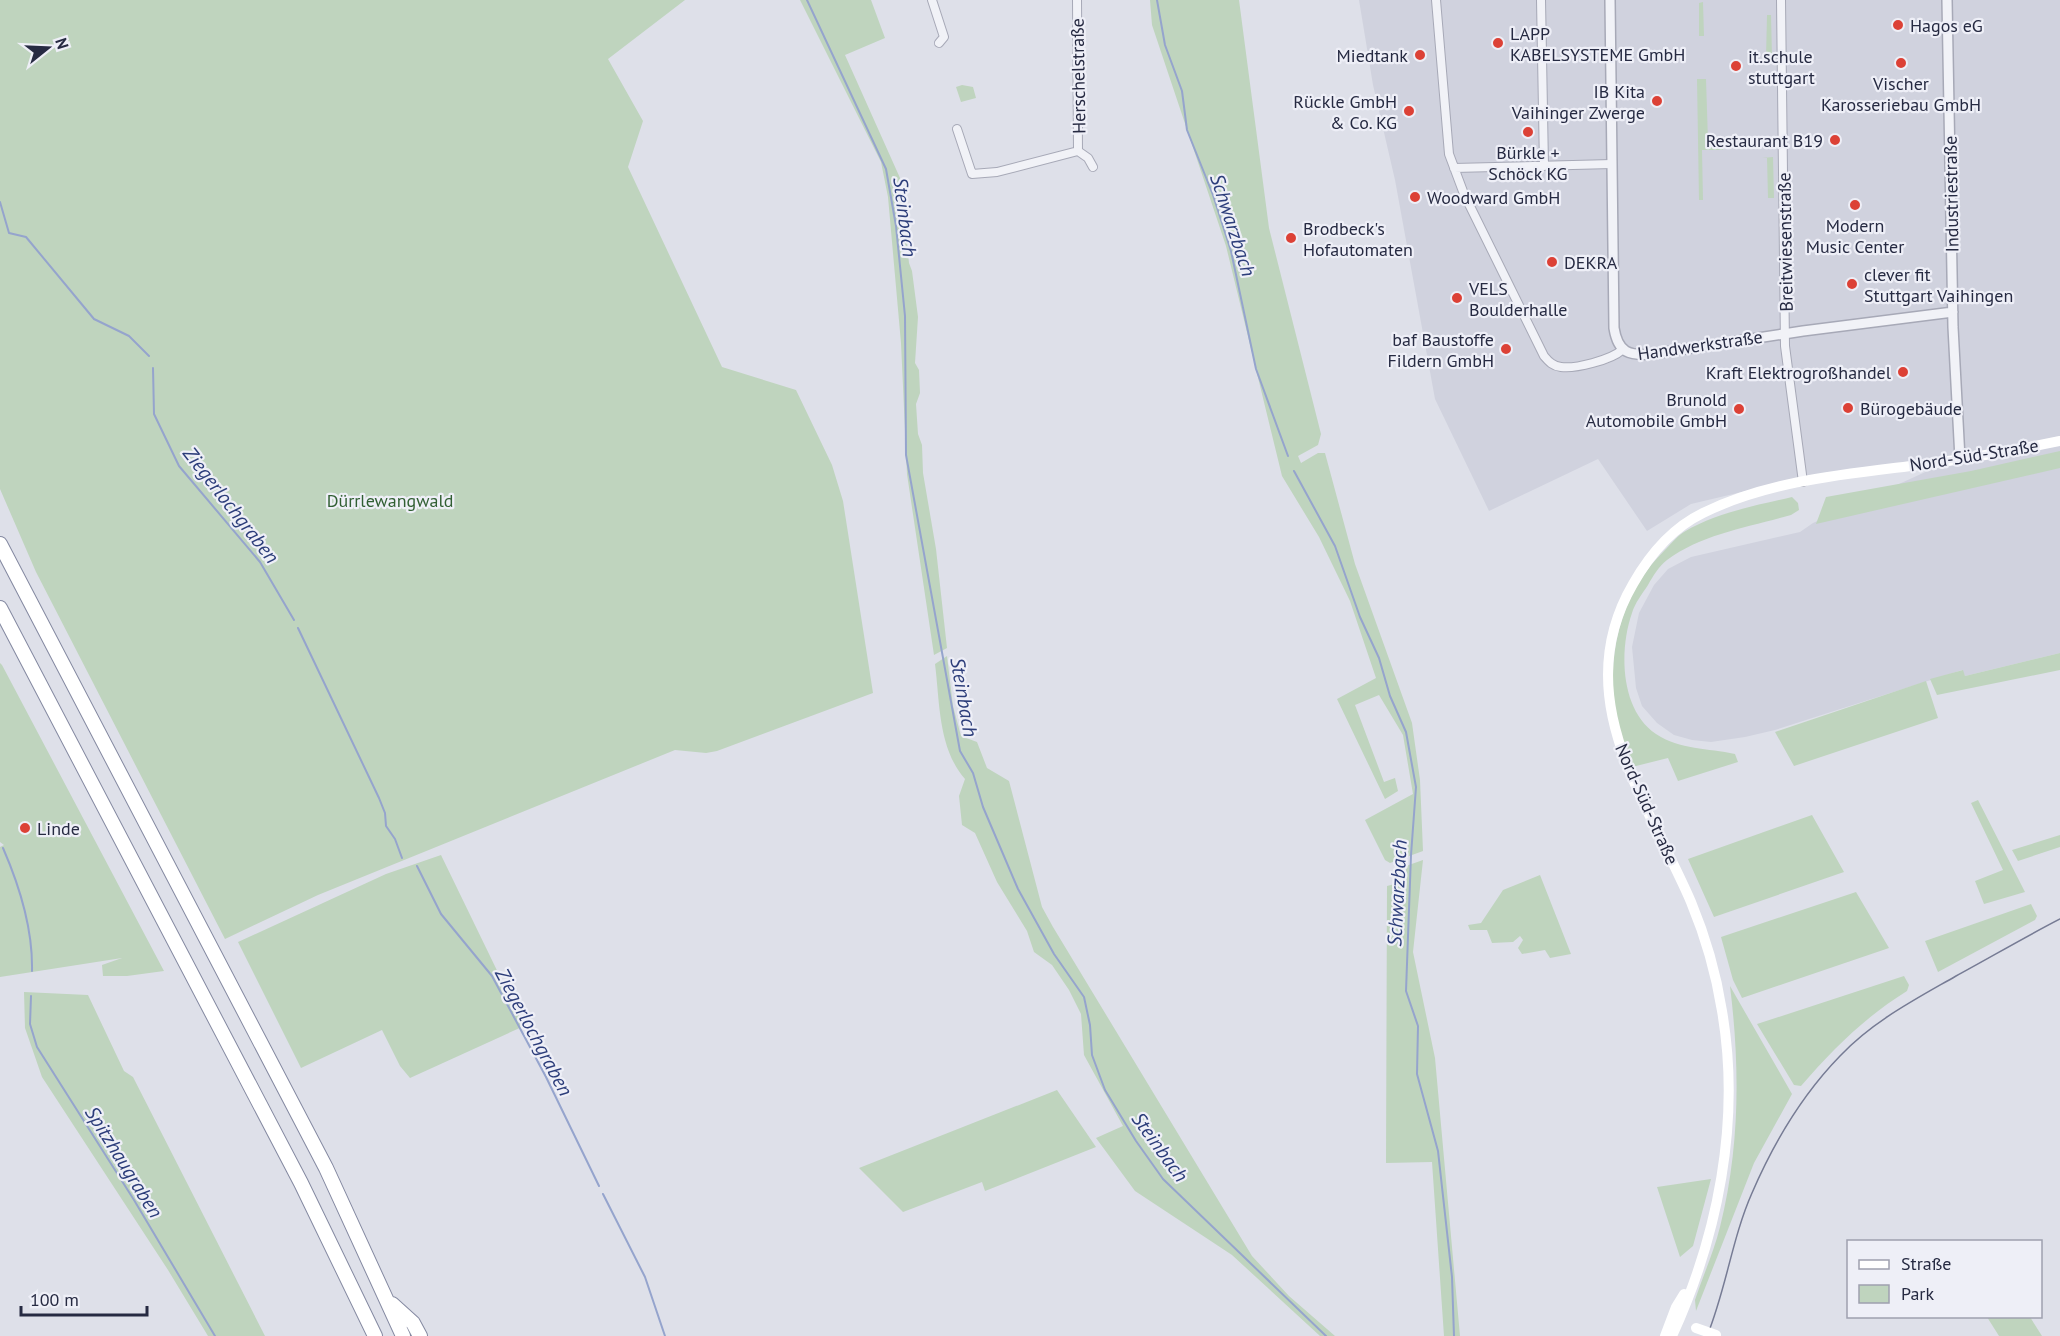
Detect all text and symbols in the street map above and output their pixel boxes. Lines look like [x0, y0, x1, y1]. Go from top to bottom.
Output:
place label: Hagos eG [1910, 14, 1983, 37]
north arrow [18, 18, 78, 78]
street label: Herschelstraße [1065, 18, 1091, 134]
marker: Hagos eG [1891, 18, 1905, 32]
place label: LAPP KABELSYSTEME GmbH [1510, 22, 1685, 66]
text: N [51, 35, 73, 51]
marker: LAPP KABELSYSTEME GmbH [1491, 36, 1505, 50]
place label: Miedtank [1337, 44, 1408, 67]
place label: it.schule stuttgart [1748, 45, 1815, 89]
marker: Miedtank [1413, 48, 1427, 62]
marker: Vischer Karosseriebau GmbH [1894, 56, 1908, 70]
marker: it.schule stuttgart [1729, 59, 1743, 73]
place label: Vischer Karosseriebau GmbH [1821, 72, 1981, 116]
place label: IB Kita Vaihinger Zwerge [1511, 80, 1645, 124]
place label: Rückle GmbH & Co. KG [1293, 90, 1397, 134]
marker: IB Kita Vaihinger Zwerge [1650, 94, 1664, 108]
marker: Rückle GmbH & Co. KG [1402, 104, 1416, 118]
marker: Bürkle + Schöck KG [1521, 125, 1535, 139]
place label: Restaurant B19 [1706, 129, 1823, 152]
marker: Restaurant B19 [1828, 133, 1842, 147]
street label: Industriestraße [1938, 135, 1964, 253]
place label: Bürkle + Schöck KG [1488, 141, 1568, 185]
water label: Schwarzbach [1204, 170, 1262, 280]
street label: Breitwiesenstraße [1772, 172, 1798, 312]
water label: Steinbach [887, 176, 923, 258]
place label: Woodward GmbH [1427, 186, 1560, 209]
marker: Woodward GmbH [1408, 190, 1422, 204]
marker: Modern Music Center [1848, 198, 1862, 212]
place label: Modern Music Center [1806, 214, 1904, 258]
place label: Brodbeck's Hofautomaten [1303, 217, 1413, 261]
marker: Brodbeck's Hofautomaten [1284, 231, 1298, 245]
place label: DEKRA [1564, 251, 1618, 274]
marker: DEKRA [1545, 255, 1559, 269]
place label: clever fit Stuttgart Vaihingen [1864, 263, 2013, 307]
place label: VELS Boulderhalle [1468, 277, 1568, 321]
marker: clever fit Stuttgart Vaihingen [1845, 277, 1859, 291]
marker: VELS Boulderhalle [1450, 291, 1464, 305]
street label: Handwerkstraße [1636, 325, 1764, 365]
place label: baf Baustoffe Fildern GmbH [1388, 328, 1494, 372]
marker: baf Baustoffe Fildern GmbH [1499, 342, 1513, 356]
place label: Kraft Elektrogroßhandel [1706, 361, 1892, 384]
marker: Kraft Elektrogroßhandel [1896, 365, 1910, 379]
place label: Brunold Automobile GmbH [1586, 388, 1727, 432]
place label: Bürogebäude [1860, 397, 1962, 420]
marker: Bürogebäude [1841, 401, 1855, 415]
marker: Brunold Automobile GmbH [1732, 402, 1746, 416]
street label: Nord-Süd-Straße [1908, 433, 2040, 477]
water label: Ziegerlochgraben [177, 440, 285, 569]
park label: Dürrlewangwald [327, 489, 453, 512]
water label: Steinbach [944, 655, 984, 739]
street label: Nord-Süd-Straße [1610, 740, 1684, 868]
place label: Linde [37, 817, 80, 840]
marker: Linde [18, 821, 32, 835]
water label: Schwarzbach [1381, 839, 1413, 947]
water label: Ziegerlochgraben [489, 963, 579, 1101]
water label: Spitzhaugraben [79, 1101, 169, 1223]
water label: Steinbach [1126, 1107, 1194, 1187]
legend [1847, 1240, 2042, 1318]
text: Straße [1901, 1252, 1952, 1275]
scale bar [21, 1279, 147, 1317]
text: Park [1901, 1282, 1934, 1305]
text: 100 m [30, 1288, 79, 1311]

